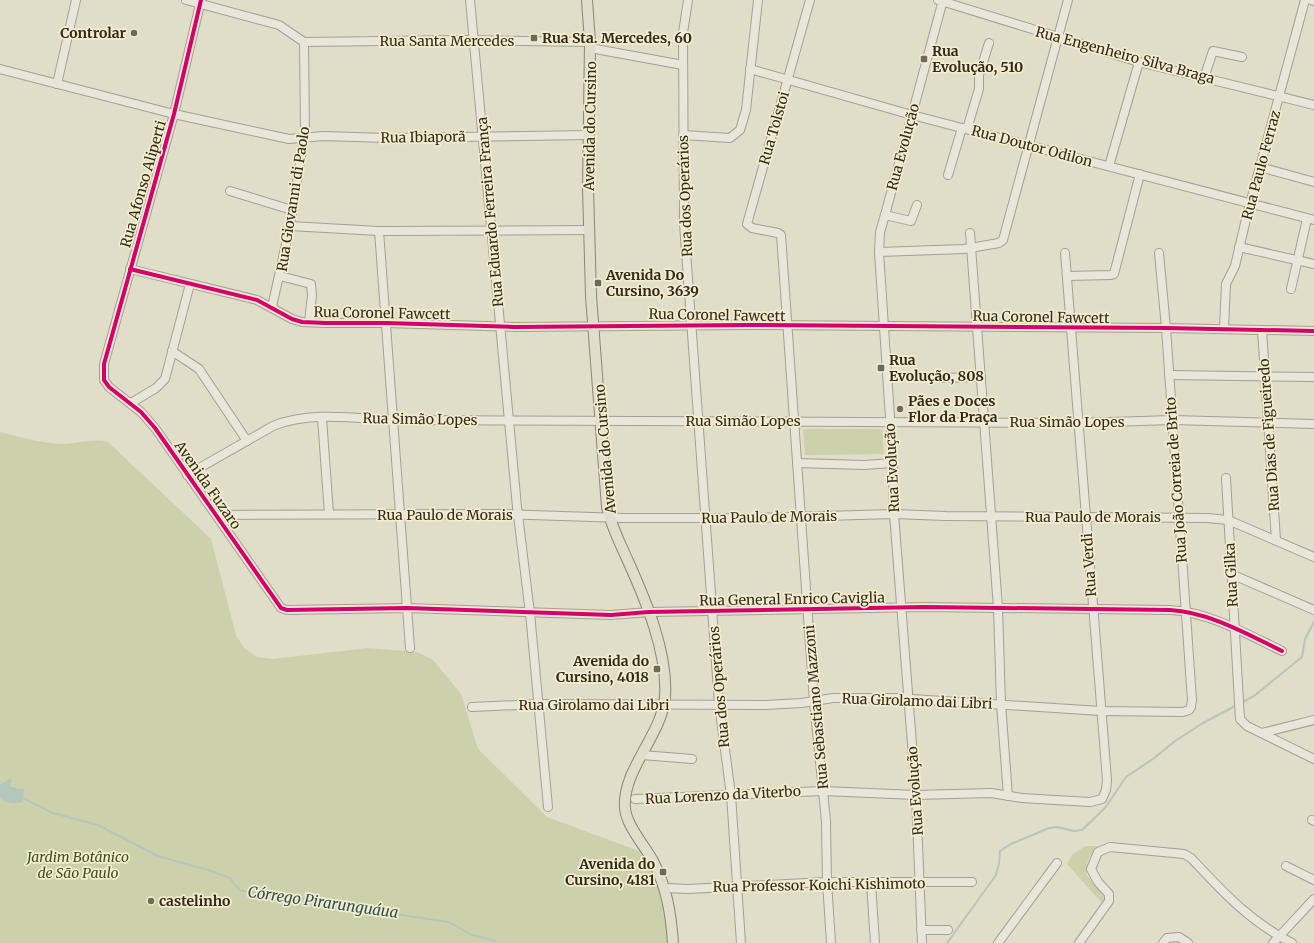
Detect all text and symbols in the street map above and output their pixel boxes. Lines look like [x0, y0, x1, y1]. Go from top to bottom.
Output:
street label: Rua Engenheiro Silva Braga [1033, 22, 1217, 88]
place label: Controlar [60, 24, 126, 42]
marker: Controlar [129, 28, 139, 38]
place label: Rua Sta. Mercedes, 60 [542, 29, 692, 47]
street label: Rua Santa Mercedes [380, 32, 515, 50]
marker: Rua Sta. Mercedes, 60 [529, 33, 539, 43]
place label: Rua Evolução, 510 [932, 42, 1023, 76]
marker: Rua Evolução, 510 [919, 54, 929, 64]
street label: Avenida do Cursino [580, 61, 600, 192]
street label: Rua Tolstoi [755, 89, 793, 167]
street label: Rua Evolução [883, 102, 923, 192]
street label: Rua Paulo Ferraz [1238, 108, 1284, 222]
street label: Rua Eduardo Ferreira França [473, 116, 507, 308]
street label: Rua Afonso Aliperti [116, 118, 170, 250]
street label: Rua Doutor Odilon [969, 121, 1095, 171]
street label: Rua Giovanni di Paolo [273, 125, 313, 273]
street label: Rua Ibiaporã [380, 127, 466, 147]
street label: Rua dos Operários [674, 135, 696, 257]
place label: Avenida Do Cursino, 3639 [605, 266, 699, 300]
marker: Avenida Do Cursino, 3639 [593, 278, 603, 288]
street label: Rua Coronel Fawcett [313, 303, 451, 323]
street label: Rua Coronel Fawcett [648, 305, 786, 325]
street label: Rua Coronel Fawcett [972, 307, 1110, 327]
place label: Rua Evolução, 808 [889, 351, 984, 385]
street label: Rua Dias de Figueiredo [1255, 358, 1283, 512]
marker: Rua Evolução, 808 [876, 363, 886, 373]
street label: Avenida do Cursino [590, 384, 620, 515]
place label: Pães e Doces Flor da Praça [908, 392, 998, 426]
street label: Rua João Correia de Brito [1161, 397, 1191, 563]
marker: Pães e Doces Flor da Praça [895, 404, 905, 414]
street label: Rua Simão Lopes [362, 409, 478, 429]
street label: Rua Simão Lopes [685, 412, 801, 430]
street label: Rua Simão Lopes [1009, 413, 1125, 431]
street label: Rua Evolução [881, 423, 903, 513]
street label: Avenida Fuzaro [170, 436, 245, 533]
street label: Rua Paulo de Morais [377, 506, 513, 524]
street label: Rua Paulo de Morais [701, 507, 837, 527]
street label: Rua Paulo de Morais [1025, 508, 1161, 526]
street label: Rua Verdi [1078, 532, 1100, 597]
street label: Rua Gilka [1220, 542, 1242, 608]
street label: Rua General Enrico Caviglia [699, 588, 886, 610]
street label: Rua Sebastiano Mazzoni [800, 624, 832, 790]
street label: Rua dos Operários [705, 625, 733, 749]
place label: Avenida do Cursino, 4018 [556, 652, 649, 686]
marker: Avenida do Cursino, 4018 [652, 664, 662, 674]
street label: Rua Girolamo dai Libri [841, 689, 993, 713]
street label: Rua Girolamo dai Libri [519, 696, 670, 714]
street label: Rua Evolução [903, 746, 927, 836]
street label: Rua Lorenzo da Viterbo [645, 782, 801, 808]
park label: Jardim Botânico de São Paulo [25, 848, 129, 882]
place label: Avenida do Cursino, 4181 [565, 855, 656, 889]
marker: Avenida do Cursino, 4181 [658, 867, 668, 877]
street label: Rua Professor Koichi Kishimoto [712, 874, 926, 896]
water label: Córrego Pirarunguáua [246, 882, 400, 922]
place label: castelinho [159, 892, 230, 910]
marker: castelinho [146, 896, 156, 906]

